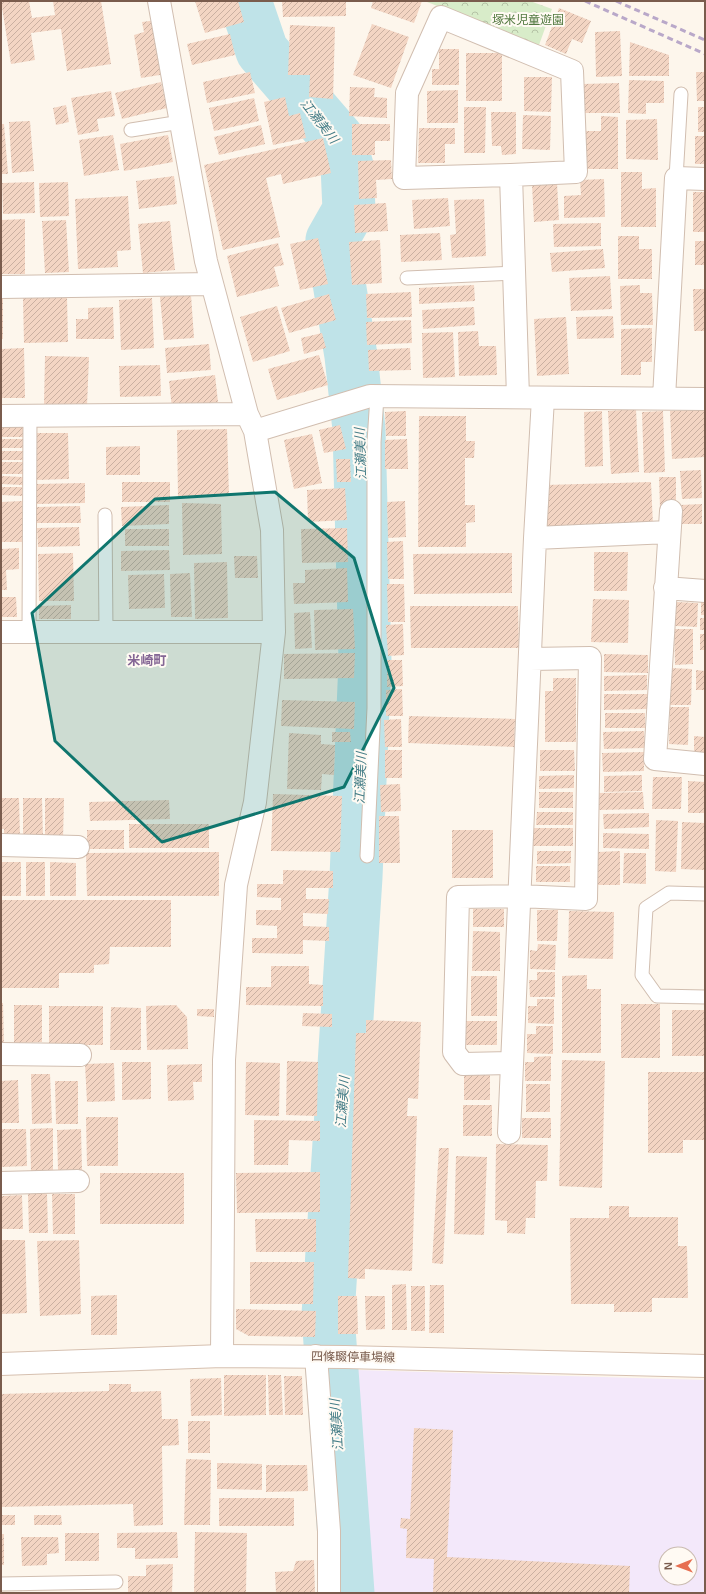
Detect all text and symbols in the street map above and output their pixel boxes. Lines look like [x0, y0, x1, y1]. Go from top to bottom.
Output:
park label: 塚米児童遊園 [492, 13, 564, 27]
water label: 江瀬美川 [298, 96, 343, 148]
water label: 江瀬美川 [352, 426, 369, 480]
district label: 米崎町 [127, 653, 167, 668]
water label: 江瀬美川 [352, 750, 369, 804]
water label: 江瀬美川 [333, 1074, 352, 1129]
street label: 四條畷停車場線 [311, 1349, 395, 1365]
water label: 江瀬美川 [327, 1397, 346, 1451]
north arrow [658, 1546, 698, 1586]
text: N [662, 1562, 674, 1570]

